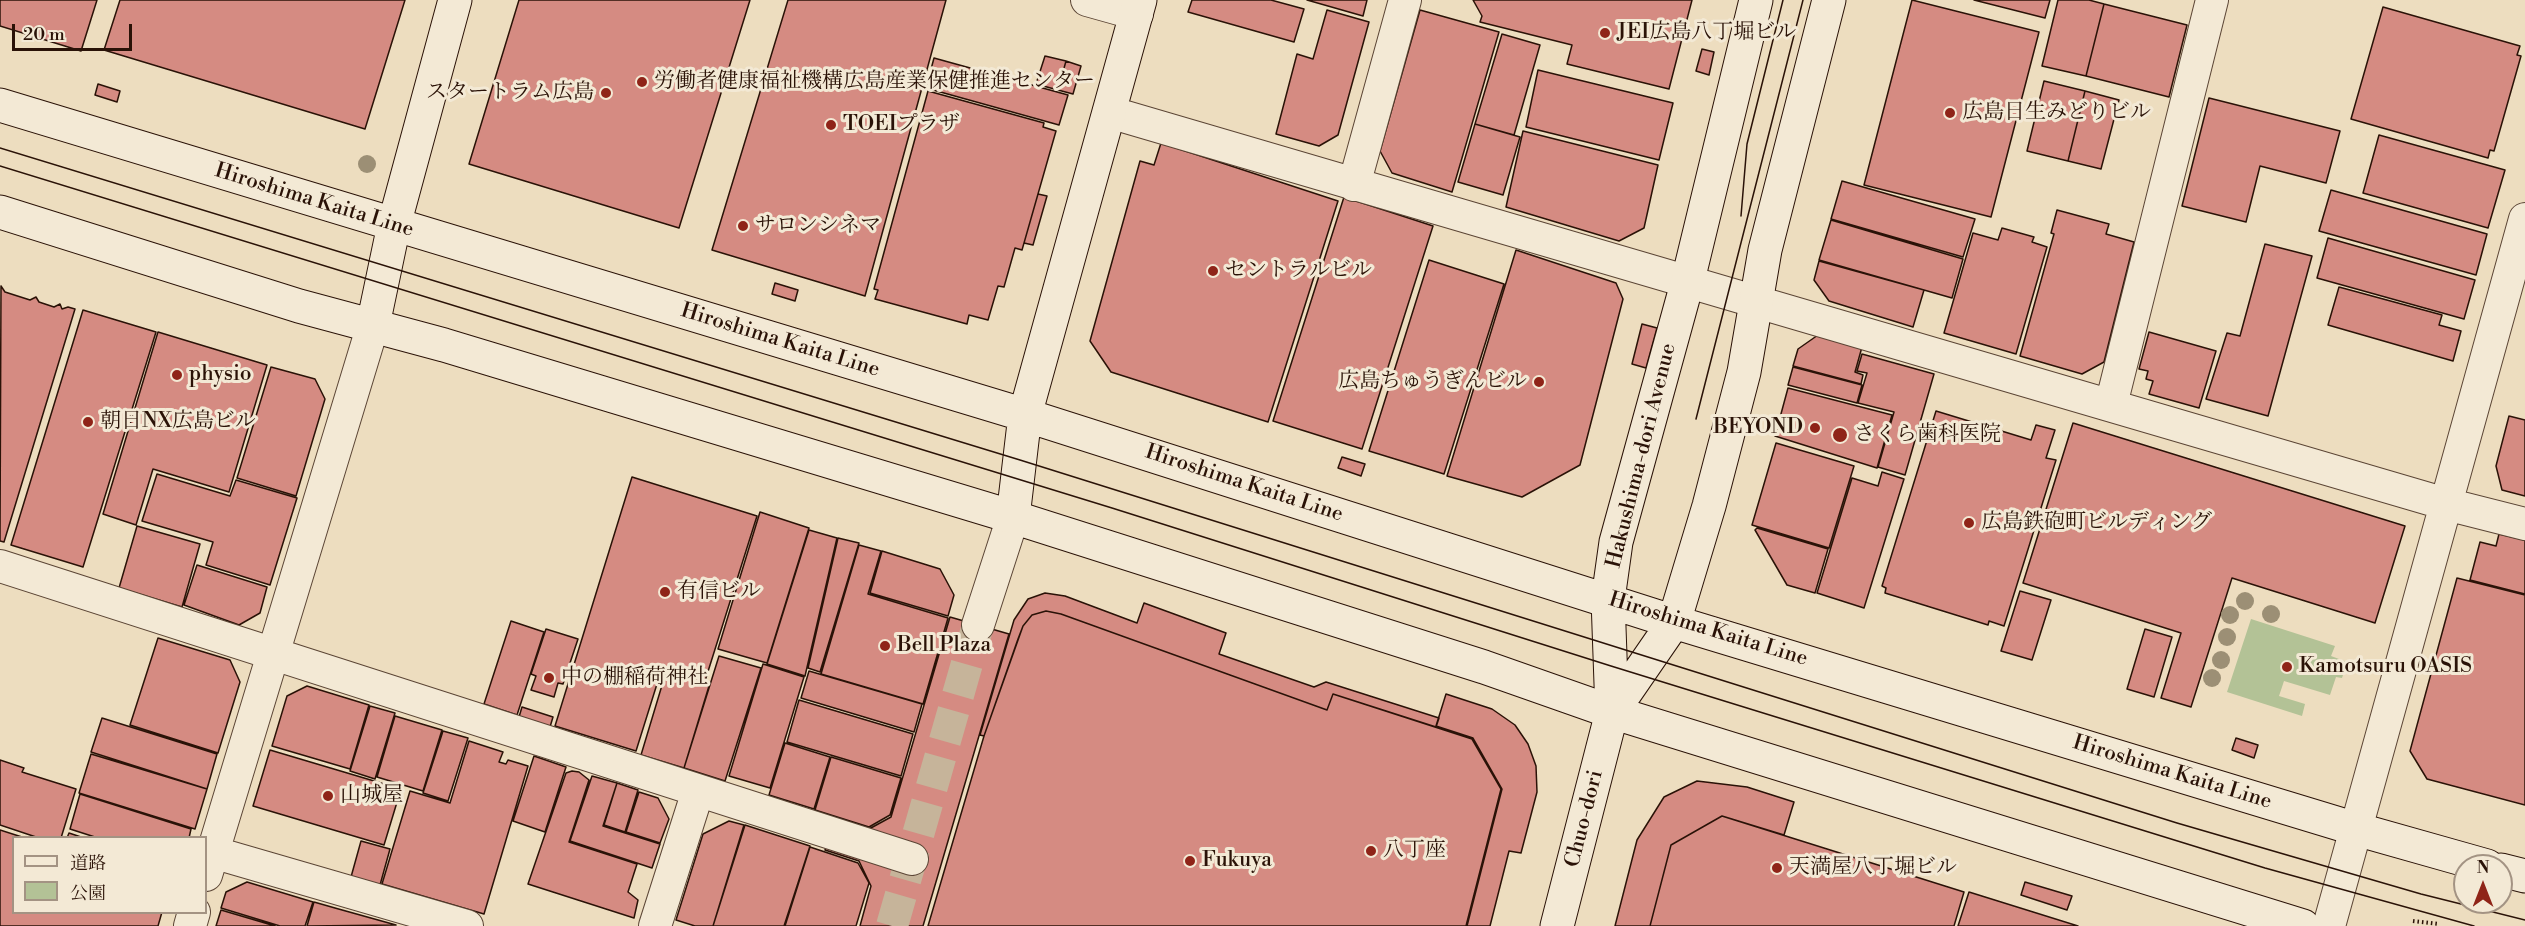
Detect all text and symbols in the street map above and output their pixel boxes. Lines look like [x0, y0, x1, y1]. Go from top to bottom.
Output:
scale bar [15, 12, 135, 50]
place label: JEI広島八丁堀ビル [1617, 20, 1796, 46]
text: 20 m [23, 23, 65, 46]
marker: JEI広島八丁堀ビル [1598, 26, 1612, 40]
place label: 労働者健康福祉機構広島産業保健推進センター [654, 69, 1095, 95]
marker: 労働者健康福祉機構広島産業保健推進センター [635, 75, 649, 89]
place label: スタートラム広島 [426, 80, 594, 106]
marker: スタートラム広島 [599, 86, 613, 100]
place label: 広島日生みどりビル [1962, 100, 2151, 126]
marker: 広島日生みどりビル [1943, 106, 1957, 120]
place label: TOEIプラザ [843, 112, 960, 138]
marker: TOEIプラザ [824, 118, 838, 132]
street label: Hiroshima Kaita Line [212, 159, 416, 243]
place label: サロンシネマ [755, 213, 881, 239]
marker: サロンシネマ [736, 219, 750, 233]
place label: セントラルビル [1225, 258, 1372, 284]
marker: セントラルビル [1206, 264, 1220, 278]
street label: Hiroshima Kaita Line [678, 299, 882, 383]
street label: Hakushima-dori Avenue [1602, 341, 1682, 571]
place label: physio [189, 362, 252, 388]
marker: physio [170, 368, 184, 382]
place label: 広島ちゅうぎんビル [1338, 369, 1527, 395]
marker: 広島ちゅうぎんビル [1532, 375, 1546, 389]
place label: 朝日NX広島ビル [100, 409, 256, 435]
marker: 朝日NX広島ビル [81, 415, 95, 429]
place label: BEYOND [1713, 415, 1803, 441]
marker: BEYOND [1808, 421, 1822, 435]
place label: さくら歯科医院 [1854, 422, 2001, 448]
marker: さくら歯科医院 [1831, 426, 1849, 444]
street label: Hiroshima Kaita Line [1142, 440, 1346, 528]
place label: 広島鉄砲町ビルディング [1981, 510, 2212, 536]
marker: 広島鉄砲町ビルディング [1962, 516, 1976, 530]
place label: 有信ビル [677, 579, 761, 605]
marker: 有信ビル [658, 585, 672, 599]
street label: Hiroshima Kaita Line [1606, 588, 1810, 672]
place label: Bell Plaza [897, 633, 991, 659]
marker: Bell Plaza [878, 639, 892, 653]
place label: Kamotsuru OASIS [2299, 654, 2472, 680]
marker: Kamotsuru OASIS [2280, 660, 2294, 674]
place label: 中の棚稲荷神社 [561, 665, 708, 691]
marker: 中の棚稲荷神社 [542, 671, 556, 685]
street label: Hiroshima Kaita Line [2070, 731, 2274, 815]
street label: Chuo-dori [1561, 768, 1609, 870]
place label: 山城屋 [340, 783, 403, 809]
marker: 山城屋 [321, 789, 335, 803]
legend [12, 836, 207, 914]
place label: 八丁座 [1383, 838, 1446, 864]
marker: 八丁座 [1364, 844, 1378, 858]
place label: Fukuya [1202, 848, 1272, 874]
text: 道路 [70, 852, 106, 875]
marker: Fukuya [1183, 854, 1197, 868]
north arrow [2453, 854, 2513, 914]
place label: 天満屋八丁堀ビル [1789, 855, 1957, 881]
text: N [2477, 858, 2489, 878]
marker: 天満屋八丁堀ビル [1770, 861, 1784, 875]
text: 公園 [70, 882, 106, 905]

